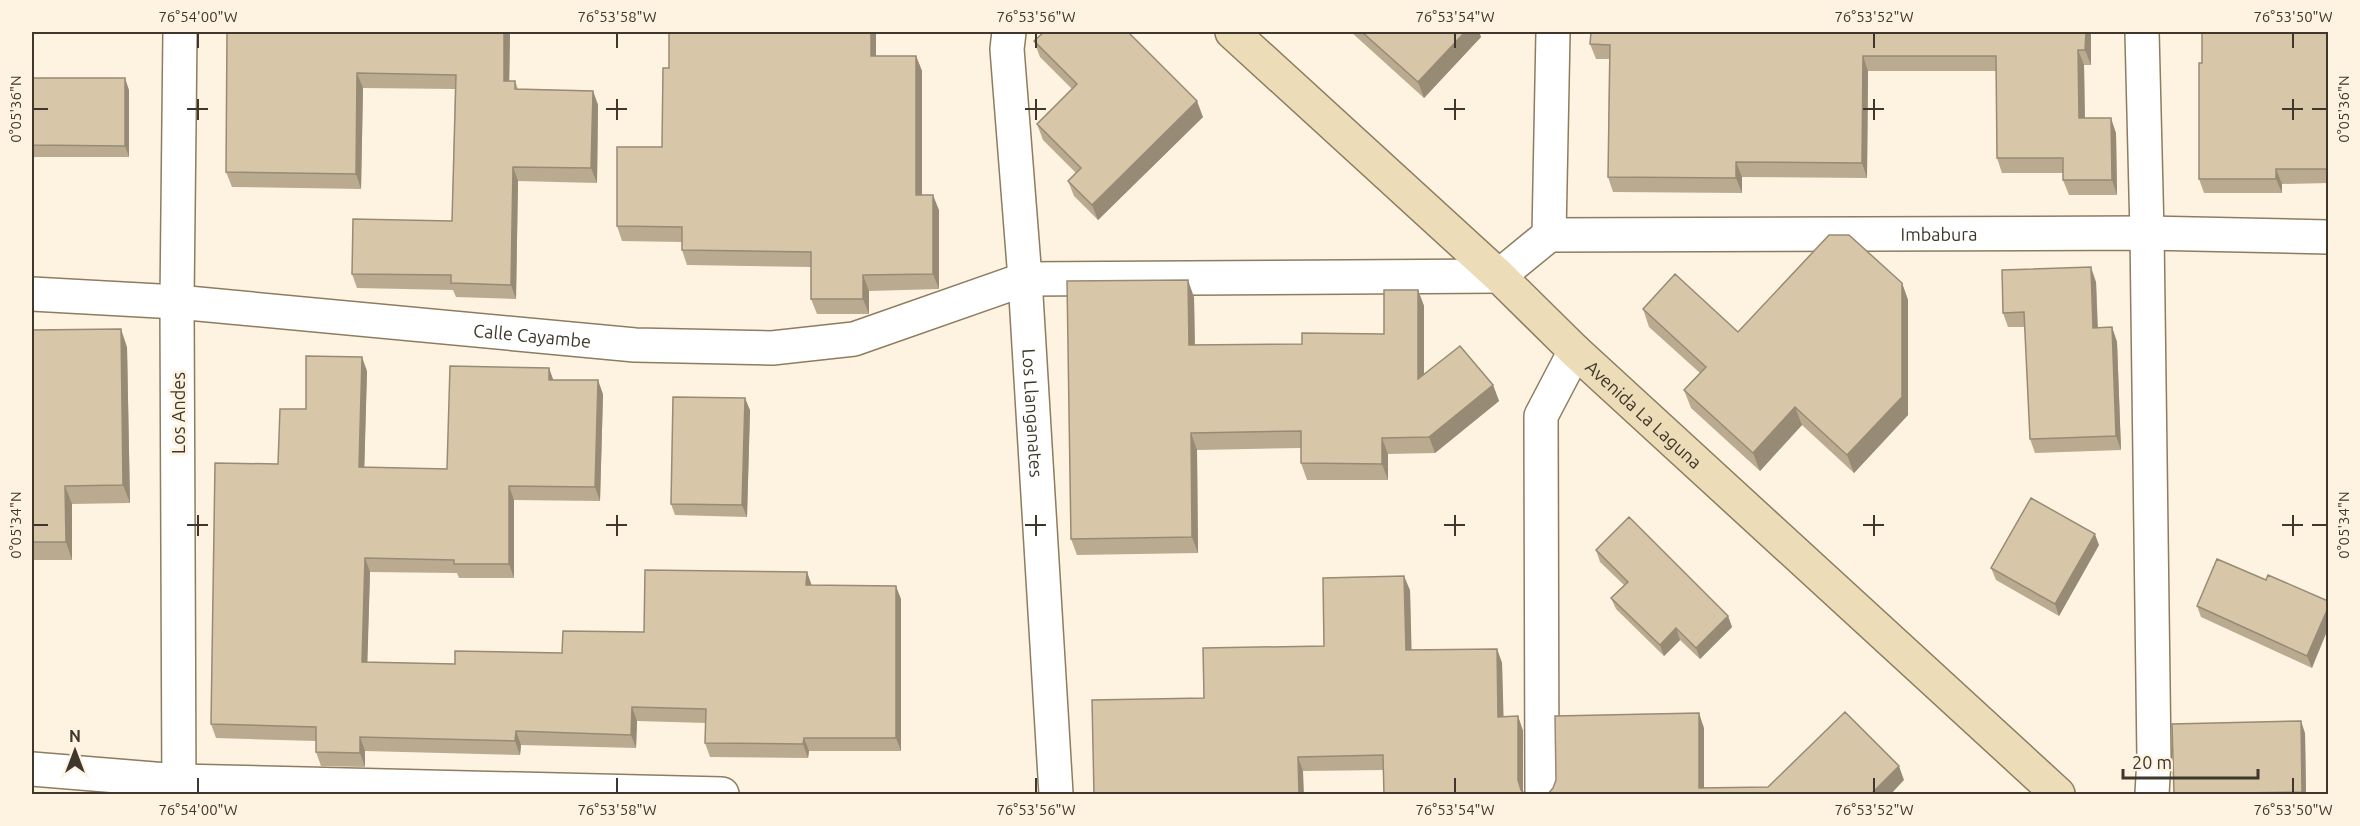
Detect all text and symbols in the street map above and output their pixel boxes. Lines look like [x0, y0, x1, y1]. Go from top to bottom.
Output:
text: 76°54'00"W [158, 8, 238, 25]
text: 76°53'58"W [577, 8, 657, 25]
text: 76°53'56"W [996, 8, 1076, 25]
text: 76°53'54"W [1415, 8, 1495, 25]
text: 76°53'52"W [1834, 8, 1914, 25]
text: 76°53'50"W [2253, 8, 2333, 25]
text: 0°05'36"N [7, 75, 24, 143]
text: 0°05'36"N [2335, 75, 2352, 143]
street label: Imbabura [1901, 224, 1977, 244]
street label: Calle Cayambe [473, 320, 592, 351]
street label: Los Llanganates [1019, 348, 1047, 478]
street label: Avenida La Laguna [1582, 356, 1706, 472]
street label: Los Andes [168, 372, 188, 454]
text: 0°05'34"N [7, 491, 24, 559]
text: 0°05'34"N [2335, 491, 2352, 559]
north arrow [45, 721, 105, 781]
text: N [69, 727, 81, 745]
scale bar [2123, 742, 2258, 780]
text: 20 m [2132, 752, 2172, 772]
text: 76°54'00"W [158, 801, 238, 818]
text: 76°53'58"W [577, 801, 657, 818]
text: 76°53'56"W [996, 801, 1076, 818]
text: 76°53'54"W [1415, 801, 1495, 818]
text: 76°53'52"W [1834, 801, 1914, 818]
text: 76°53'50"W [2253, 801, 2333, 818]

